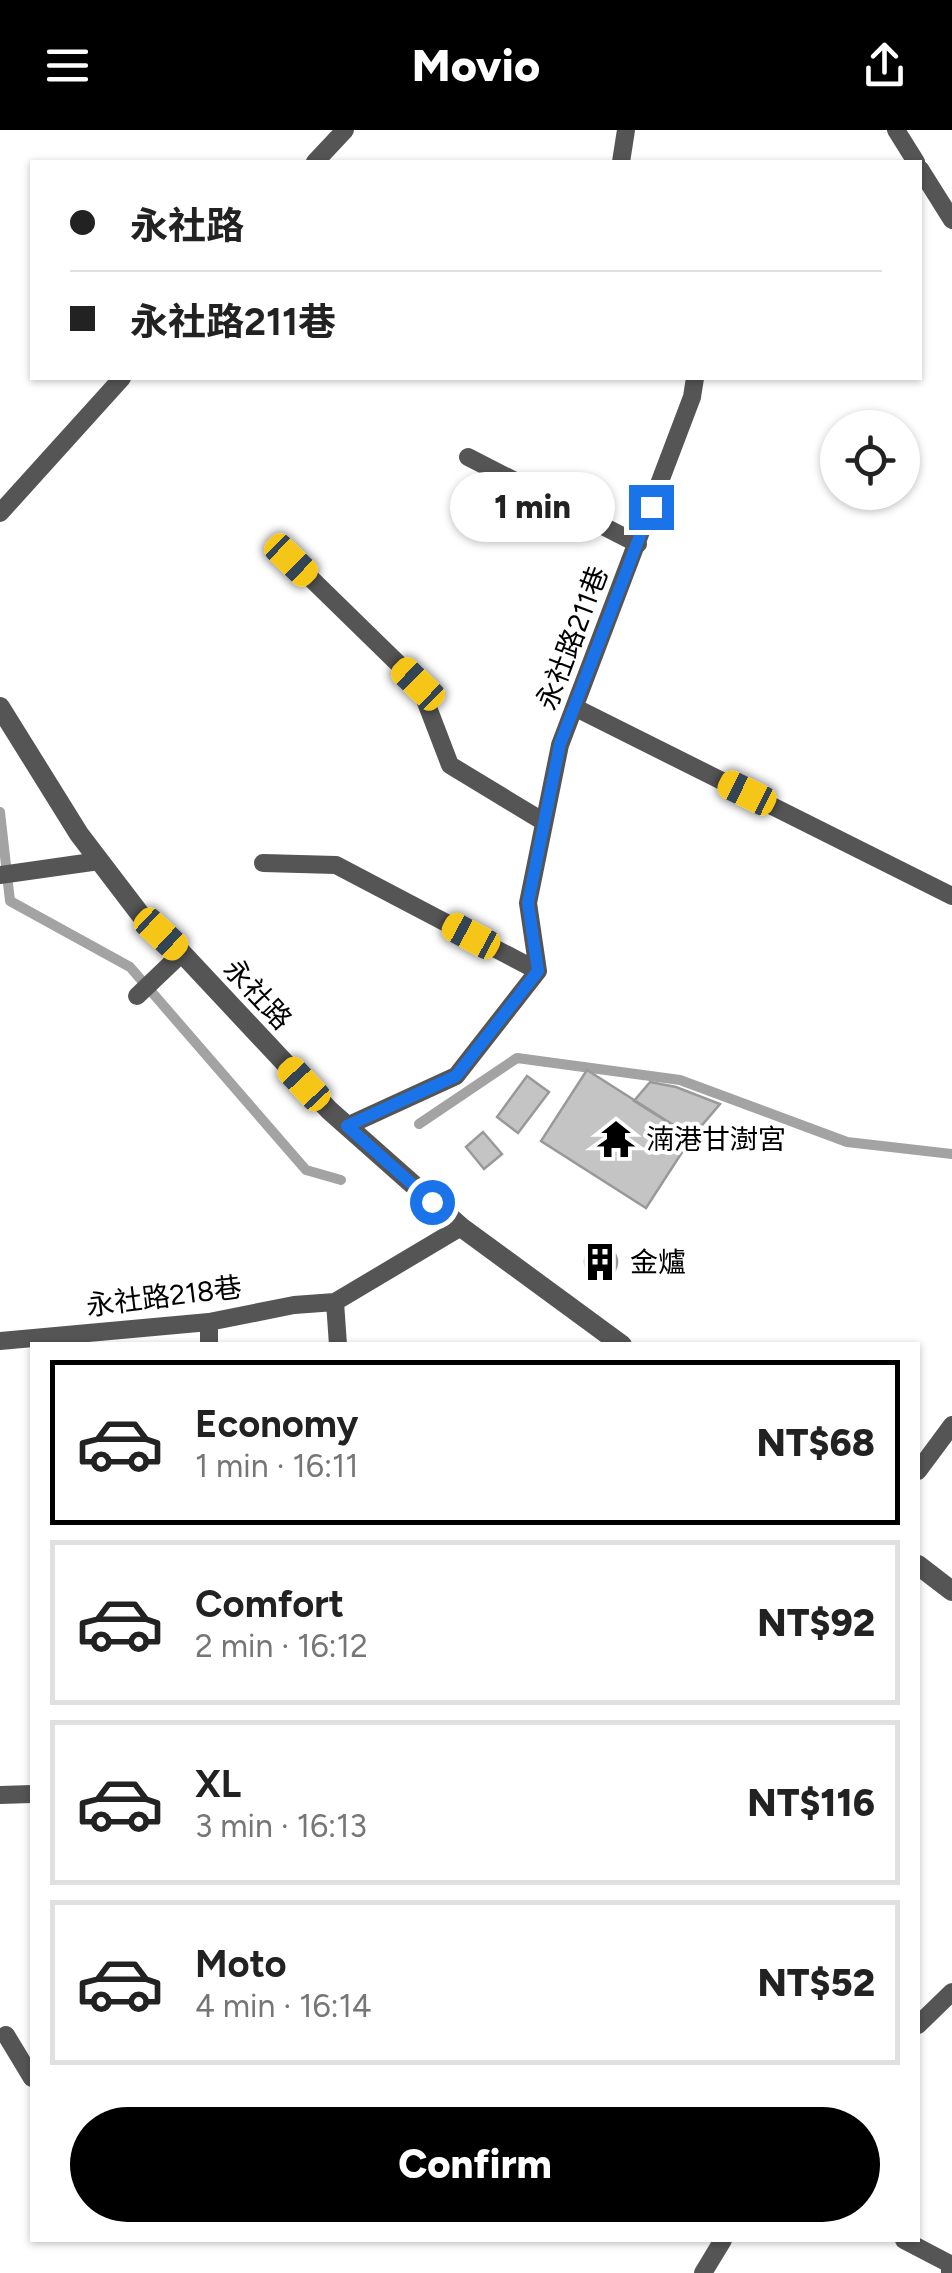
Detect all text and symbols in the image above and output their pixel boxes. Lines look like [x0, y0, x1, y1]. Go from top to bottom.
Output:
icon: menu [40, 38, 95, 93]
text: Movio [412, 38, 540, 92]
icon: share [857, 38, 912, 93]
text: 永社路 [130, 203, 244, 249]
text: 永社路211巷 [130, 299, 336, 345]
map controls [820, 410, 920, 510]
button: locate [820, 410, 920, 510]
callout: 1 min [451, 472, 616, 542]
route end [629, 485, 674, 530]
text: 1 min [494, 488, 571, 526]
car [259, 528, 323, 592]
street label: 永社路211巷 [529, 562, 615, 714]
car [386, 652, 450, 716]
car [713, 766, 781, 820]
car [129, 903, 193, 965]
car [437, 909, 505, 963]
street label: 永社路 [217, 952, 299, 1036]
car [273, 1052, 335, 1116]
temple icon: 湳港甘澍宮 [595, 1118, 637, 1160]
place label: 湳港甘澍宮 [646, 1122, 786, 1156]
route start [410, 1180, 455, 1225]
building icon: 金爐 [579, 1241, 621, 1283]
place label: 金爐 [630, 1245, 686, 1279]
street label: 永社路218巷 [84, 1270, 244, 1322]
icon: car [75, 1398, 165, 1488]
text: Economy [195, 1401, 358, 1447]
text: NT$68 [756, 1420, 875, 1466]
text: 1 min · 16:11 [195, 1447, 358, 1485]
icon: car [75, 1578, 165, 1668]
text: Comfort [195, 1581, 344, 1627]
text: NT$92 [757, 1600, 875, 1646]
text: 2 min · 16:12 [195, 1627, 368, 1665]
icon: car [75, 1758, 165, 1848]
text: XL [195, 1761, 241, 1807]
text: NT$116 [747, 1780, 875, 1826]
text: 3 min · 16:13 [195, 1807, 367, 1845]
icon: car [75, 1938, 165, 2028]
text: Moto [195, 1941, 287, 1987]
text: NT$52 [757, 1960, 875, 2006]
text: 4 min · 16:14 [195, 1987, 372, 2025]
button: Confirm [70, 2107, 880, 2222]

